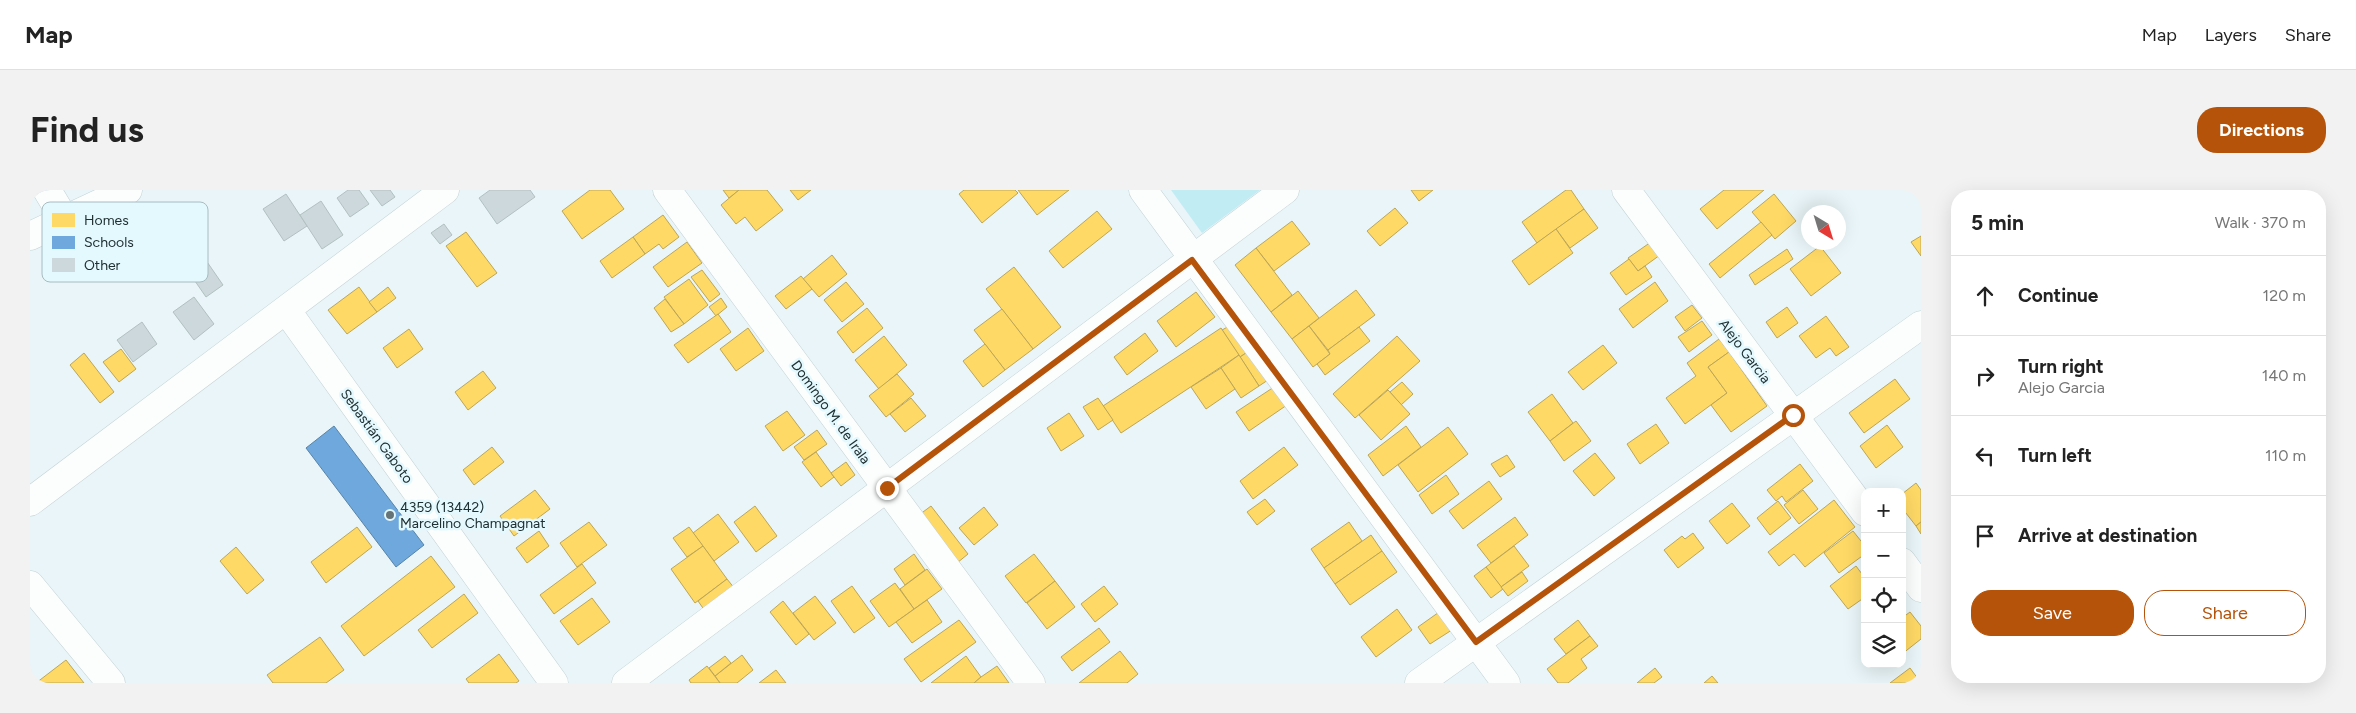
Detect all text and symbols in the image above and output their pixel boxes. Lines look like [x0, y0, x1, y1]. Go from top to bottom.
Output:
text: Map [25, 20, 73, 49]
text: Map [2142, 24, 2177, 46]
text: Layers [2205, 24, 2257, 46]
text: Share [2285, 24, 2331, 46]
button: Directions [2197, 107, 2326, 153]
text: Find us [30, 109, 144, 151]
legend [42, 202, 208, 282]
north arrow [1801, 205, 1846, 250]
text: 5 min [1971, 210, 2024, 235]
text: Homes [84, 212, 129, 229]
text: Walk · 370 m [2215, 213, 2306, 232]
text: Schools [84, 234, 134, 251]
text: Other [84, 257, 121, 274]
icon: ahead [1971, 282, 1999, 310]
text: Continue [2018, 284, 2098, 307]
text: 120 m [2263, 286, 2306, 305]
street label: Alejo Garcia [1715, 316, 1774, 387]
text: Turn right [2018, 355, 2104, 378]
street label: Domingo M. de Irala [787, 357, 874, 467]
icon: right [1971, 362, 1999, 390]
text: 140 m [2262, 366, 2306, 385]
text: Alejo Garcia [2018, 378, 2105, 397]
street label: Sebastián Gaboto [337, 386, 417, 487]
route start [1782, 404, 1805, 427]
icon: left [1971, 442, 1999, 470]
text: Turn left [2018, 444, 2092, 467]
text: 110 m [2265, 446, 2306, 465]
route end [876, 477, 899, 500]
map controls [1861, 488, 1906, 668]
button: + [1861, 488, 1906, 533]
place label: 4359 (13442) Marcelino Champagnat [400, 499, 546, 532]
marker: 4359 (13442) Marcelino Champagnat [384, 509, 396, 521]
icon: arrive [1971, 522, 1999, 550]
text: Arrive at destination [2018, 524, 2197, 547]
button: − [1861, 533, 1906, 578]
button: locate [1861, 578, 1906, 623]
button: Save [1971, 590, 2134, 636]
button: Share [2144, 590, 2306, 636]
button: layers [1861, 623, 1906, 668]

